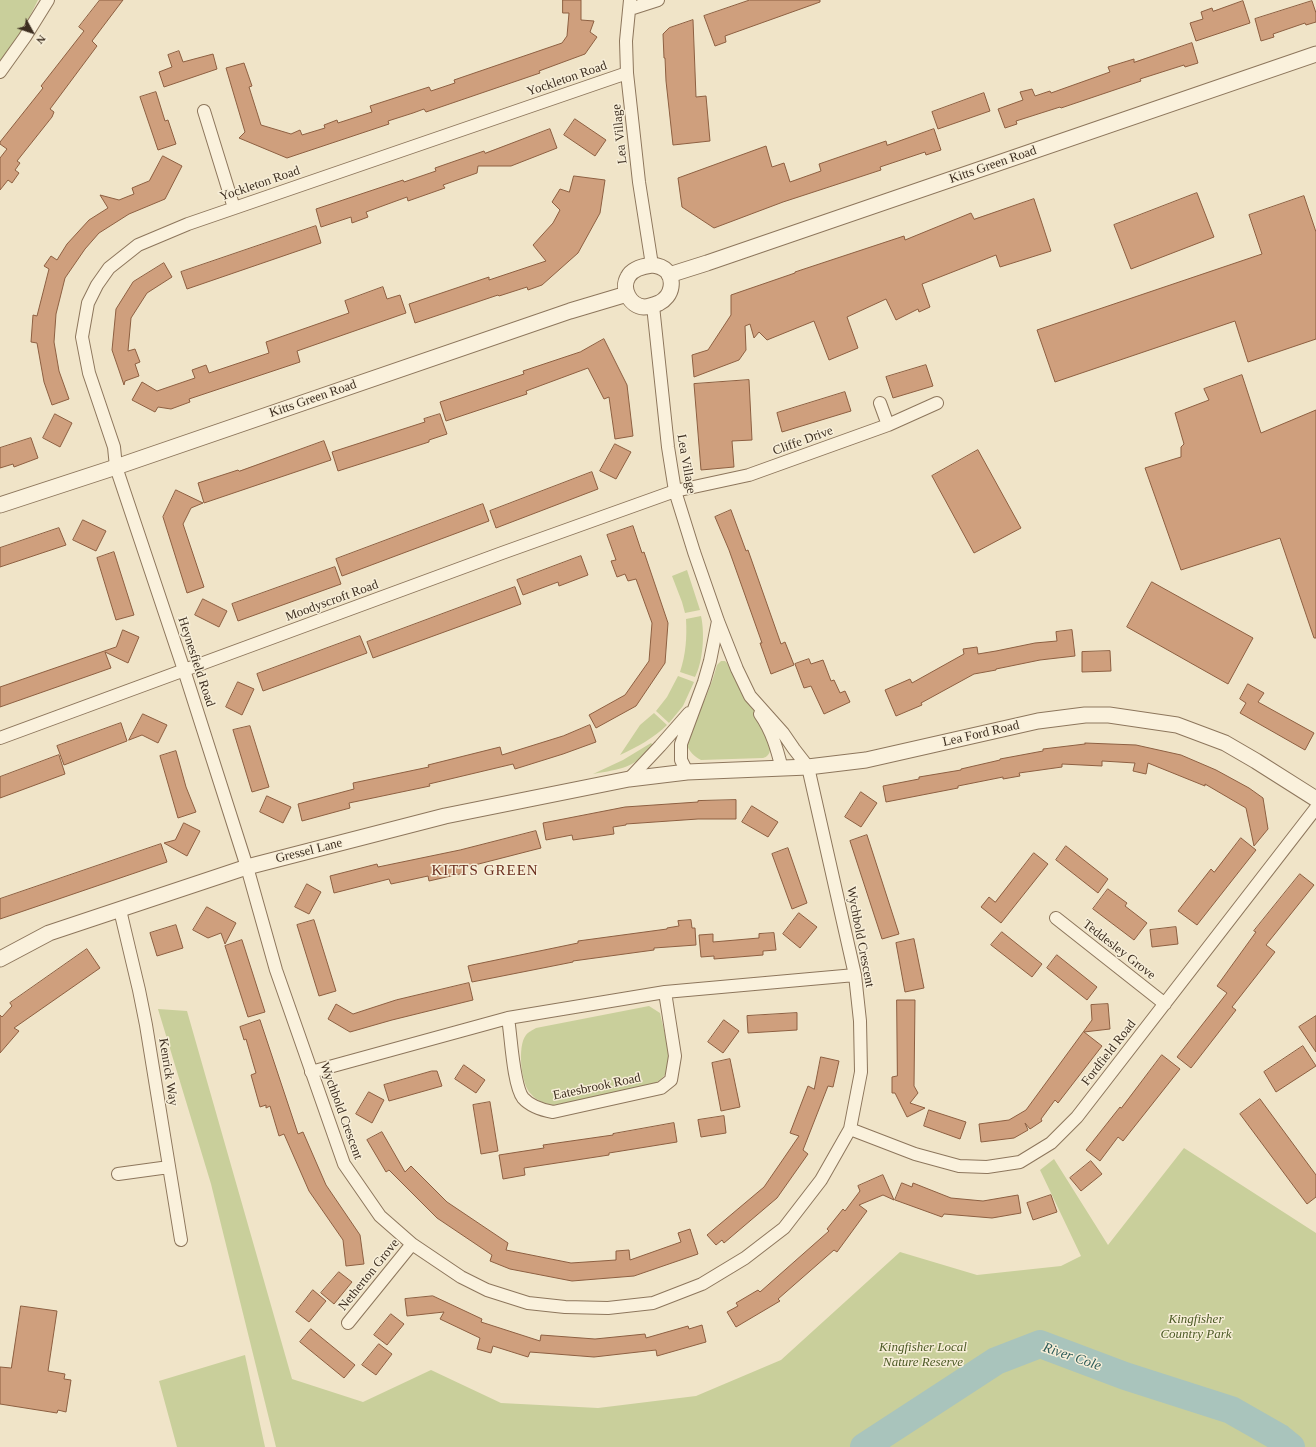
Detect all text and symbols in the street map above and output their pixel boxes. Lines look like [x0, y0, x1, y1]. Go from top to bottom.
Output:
north arrow [12, 12, 52, 52]
text: N [34, 33, 48, 47]
street label: Yockleton Road [525, 58, 609, 100]
street label: Lea Village [609, 103, 631, 165]
street label: Kitts Green Road [947, 143, 1039, 187]
street label: Yockleton Road [218, 163, 302, 205]
street label: Kitts Green Road [267, 377, 359, 421]
street label: Cliffe Drive [771, 423, 835, 459]
street label: Lea Village [673, 433, 699, 495]
street label: Moodyscroft Road [283, 577, 381, 625]
street label: Heynesfield Road [174, 615, 218, 709]
street label: Lea Ford Road [941, 718, 1021, 750]
street label: Gressel Lane [274, 835, 344, 867]
district label: KITTS GREEN [431, 862, 539, 880]
street label: Wychbold Crescent [843, 885, 877, 989]
street label: Teddesley Grove [1079, 917, 1159, 983]
street label: Fordfield Road [1079, 1017, 1139, 1089]
street label: Kenrick Way [155, 1037, 181, 1107]
street label: Wychbold Crescent [316, 1060, 366, 1162]
street label: Eatesbrook Road [552, 1070, 642, 1104]
street label: Netherton Grove [335, 1236, 403, 1314]
park label: Kingfisher Country Park [1160, 1312, 1232, 1343]
water label: River Cole [1041, 1339, 1103, 1375]
park label: Kingfisher Local Nature Reserve [879, 1340, 967, 1371]

